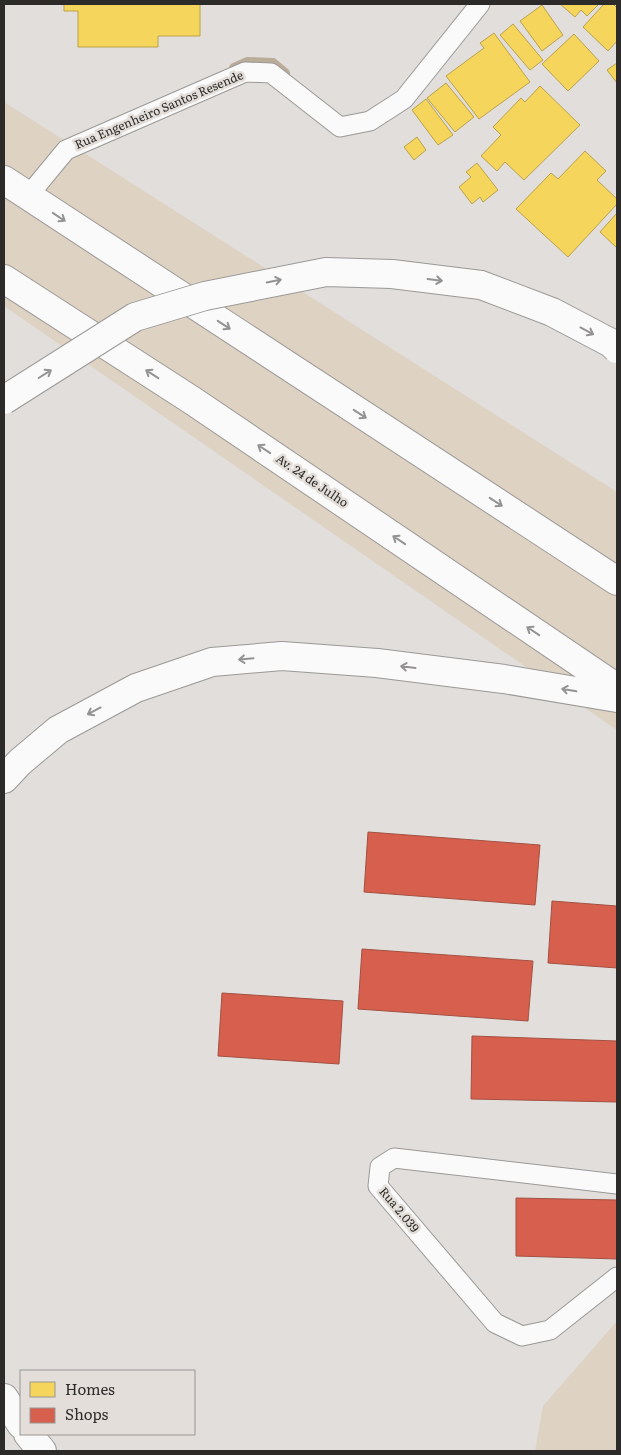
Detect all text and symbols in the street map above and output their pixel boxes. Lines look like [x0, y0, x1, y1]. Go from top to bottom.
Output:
street label: Rua Engenheiro Santos Resende [72, 65, 246, 153]
one-way arrow [52, 212, 66, 222]
one-way arrow [427, 275, 443, 285]
one-way arrow [265, 276, 281, 286]
one-way arrow [217, 320, 231, 330]
one-way arrow [580, 326, 595, 336]
one-way arrow [37, 369, 51, 379]
one-way arrow [145, 369, 159, 379]
one-way arrow [353, 409, 367, 419]
one-way arrow [257, 444, 271, 454]
street label: Av. 24 de Julho [273, 449, 352, 511]
one-way arrow [489, 498, 503, 508]
one-way arrow [392, 535, 406, 545]
one-way arrow [527, 626, 541, 636]
one-way arrow [239, 655, 255, 664]
one-way arrow [401, 661, 417, 671]
one-way arrow [562, 684, 578, 694]
one-way arrow [87, 707, 102, 716]
street label: Rua 2.039 [375, 1183, 424, 1236]
legend [20, 1370, 195, 1435]
text: Homes [65, 1377, 115, 1400]
text: Shops [65, 1402, 108, 1425]

